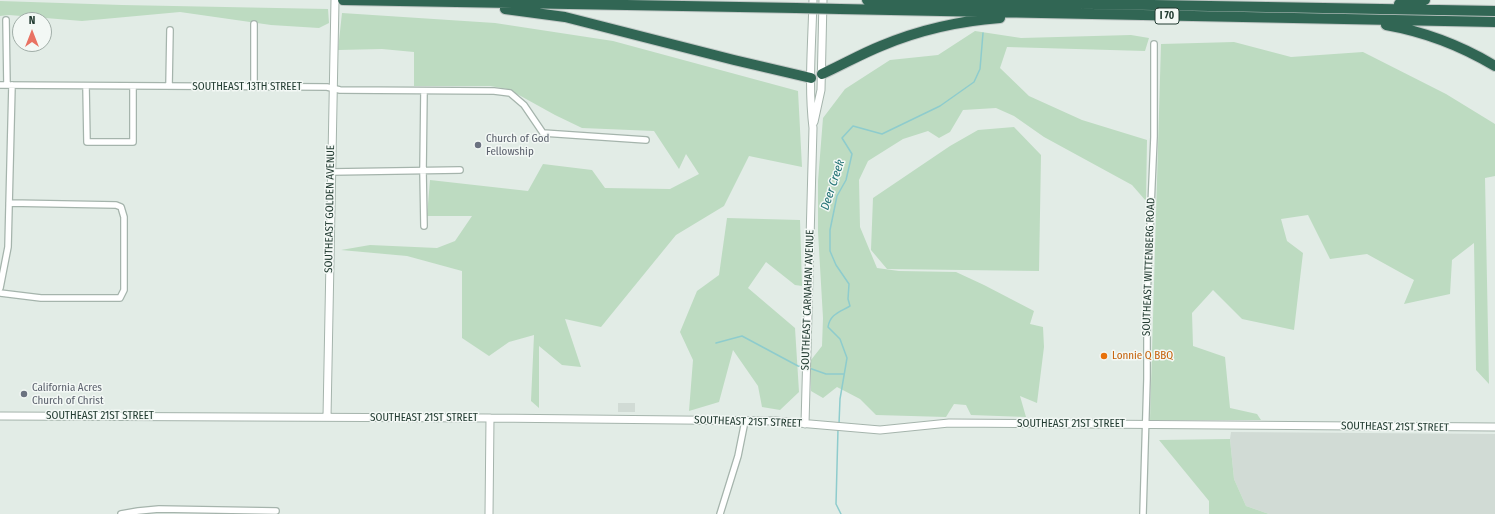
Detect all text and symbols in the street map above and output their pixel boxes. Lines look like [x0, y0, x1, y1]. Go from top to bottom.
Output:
road number: I 70 [1155, 8, 1179, 24]
north arrow [12, 12, 52, 52]
text: N [29, 14, 35, 27]
street label: SOUTHEAST 13TH STREET [192, 80, 302, 94]
place label: Church of God Fellowship [486, 132, 549, 158]
marker: Church of God Fellowship [473, 140, 483, 150]
street label: SOUTHEAST GOLDEN AVENUE [322, 145, 338, 273]
water label: Deer Creek [818, 158, 848, 212]
street label: SOUTHEAST WITTENBERG ROAD [1140, 198, 1158, 336]
street label: SOUTHEAST CARNAHAN AVENUE [799, 229, 817, 371]
place label: Lonnie Q BBQ [1112, 349, 1173, 363]
marker: Lonnie Q BBQ [1099, 351, 1109, 361]
place label: California Acres Church of Christ [32, 381, 104, 407]
marker: California Acres Church of Christ [19, 389, 29, 399]
street label: SOUTHEAST 21ST STREET [46, 409, 154, 423]
street label: SOUTHEAST 21ST STREET [370, 411, 478, 425]
street label: SOUTHEAST 21ST STREET [694, 414, 802, 430]
street label: SOUTHEAST 21ST STREET [1017, 417, 1125, 431]
street label: SOUTHEAST 21ST STREET [1341, 419, 1449, 435]

